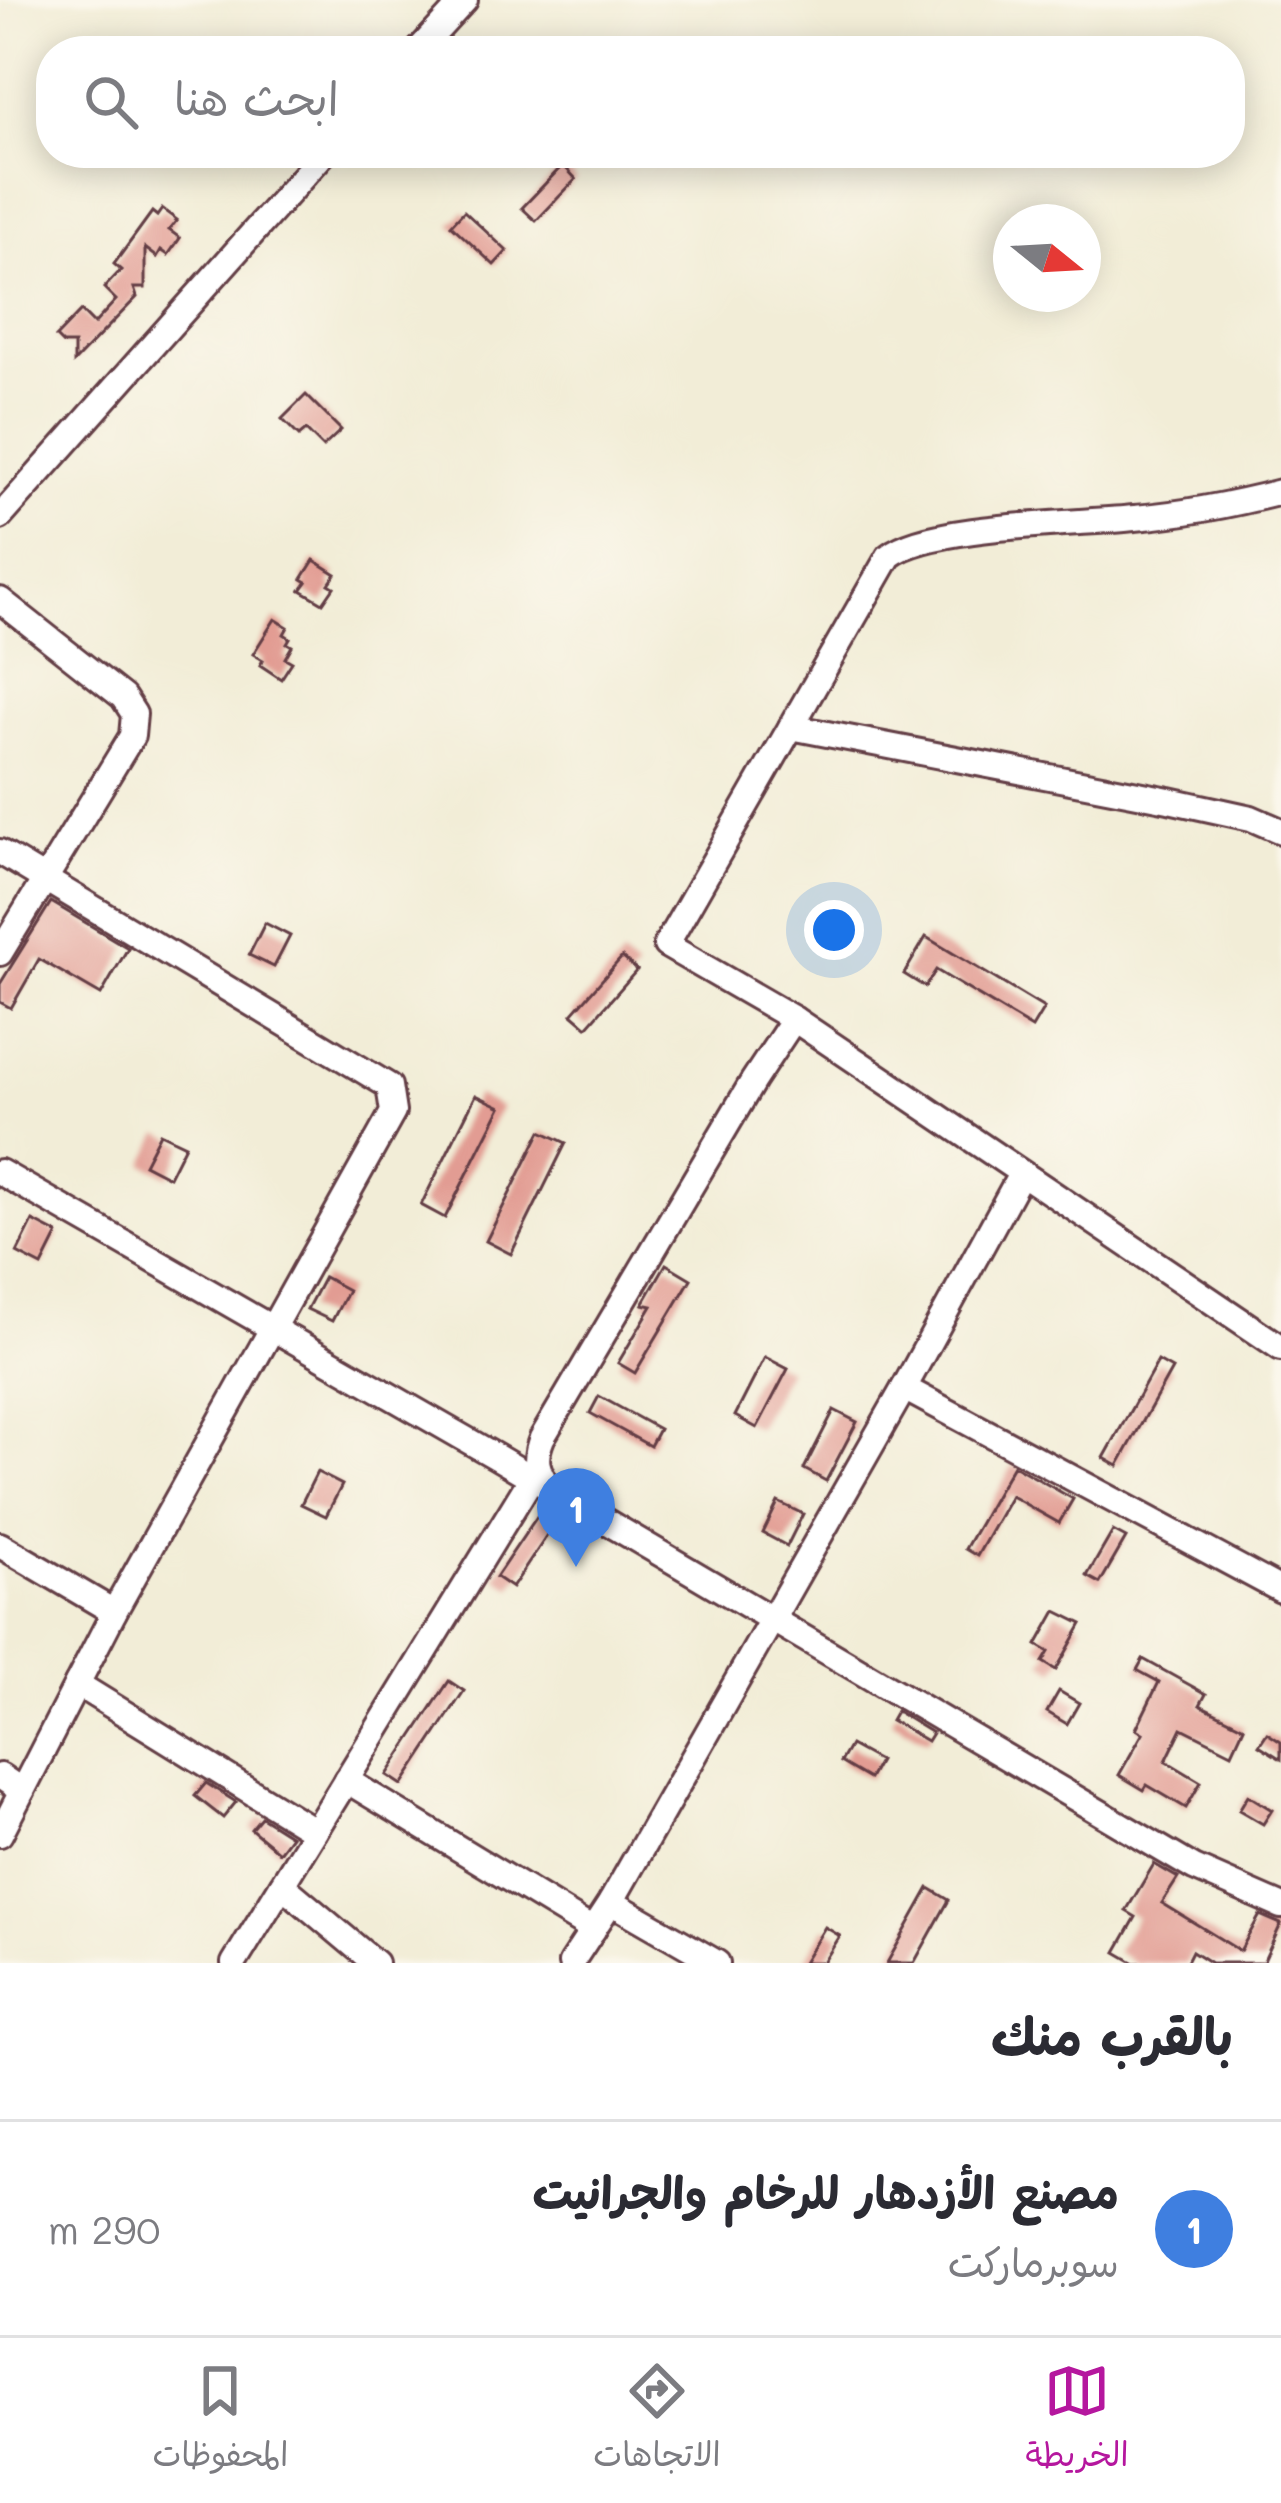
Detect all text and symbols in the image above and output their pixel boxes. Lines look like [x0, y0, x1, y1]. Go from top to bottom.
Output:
search box [36, 36, 1245, 168]
text: ابحث هنا [174, 68, 339, 126]
icon: search [78, 69, 144, 135]
north arrow [993, 204, 1101, 312]
your location [804, 900, 864, 960]
pin: 1 [537, 1468, 615, 1567]
text: بالقرب منك [991, 2001, 1233, 2068]
text: مصنع الأزدهار للرخام والجرانيت [532, 2162, 1119, 2220]
text: 290 m [48, 2203, 160, 2254]
text: 1 [1185, 2203, 1203, 2254]
text: سوبرماركت [948, 2236, 1119, 2287]
tab: المحفوظات [152, 2358, 288, 2484]
tab: الاتجاهات [593, 2358, 721, 2484]
tab: الخريطة [1026, 2358, 1129, 2484]

